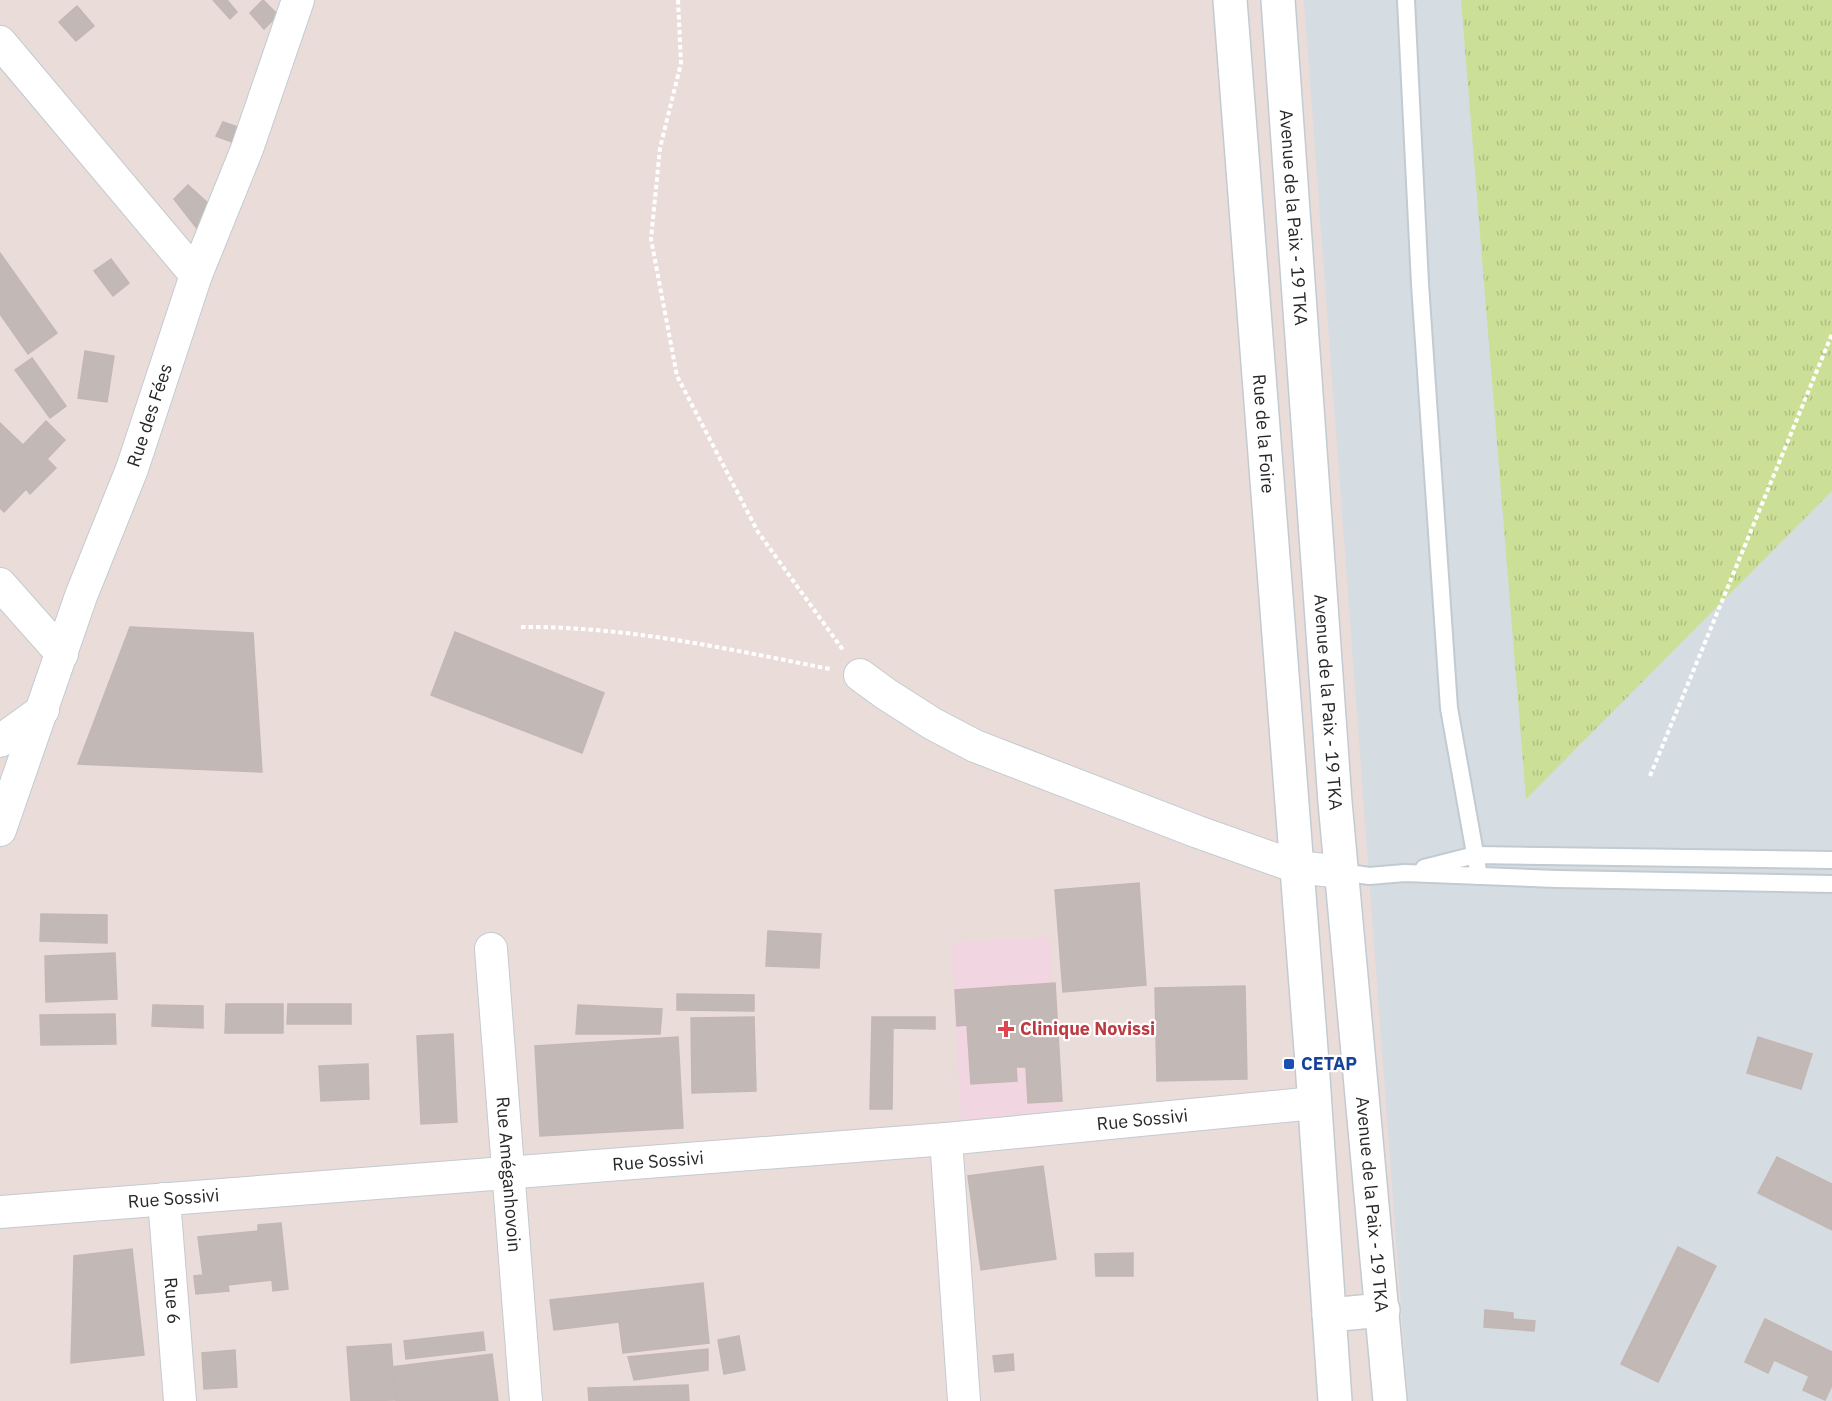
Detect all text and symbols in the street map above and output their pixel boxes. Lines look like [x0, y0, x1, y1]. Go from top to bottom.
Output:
street label: Avenue de la Paix - 19 TKA [1275, 109, 1313, 327]
street label: Rue des Fées [121, 361, 177, 470]
street label: Rue de la Foire [1248, 373, 1280, 494]
street label: Avenue de la Paix - 19 TKA [1309, 593, 1348, 812]
place label: Clinique Novissi [1020, 1017, 1155, 1040]
marker: Clinique Novissi [997, 1020, 1015, 1038]
place label: CETAP [1301, 1052, 1357, 1075]
marker: CETAP [1282, 1057, 1296, 1071]
street label: Avenue de la Paix - 19 TKA [1351, 1095, 1394, 1314]
street label: Rue Améganhovoin [491, 1096, 526, 1253]
street label: Rue Sossivi [1095, 1103, 1189, 1135]
street label: Rue Sossivi [611, 1146, 705, 1176]
street label: Rue Sossivi [127, 1183, 220, 1213]
street label: Rue 6 [159, 1276, 186, 1325]

